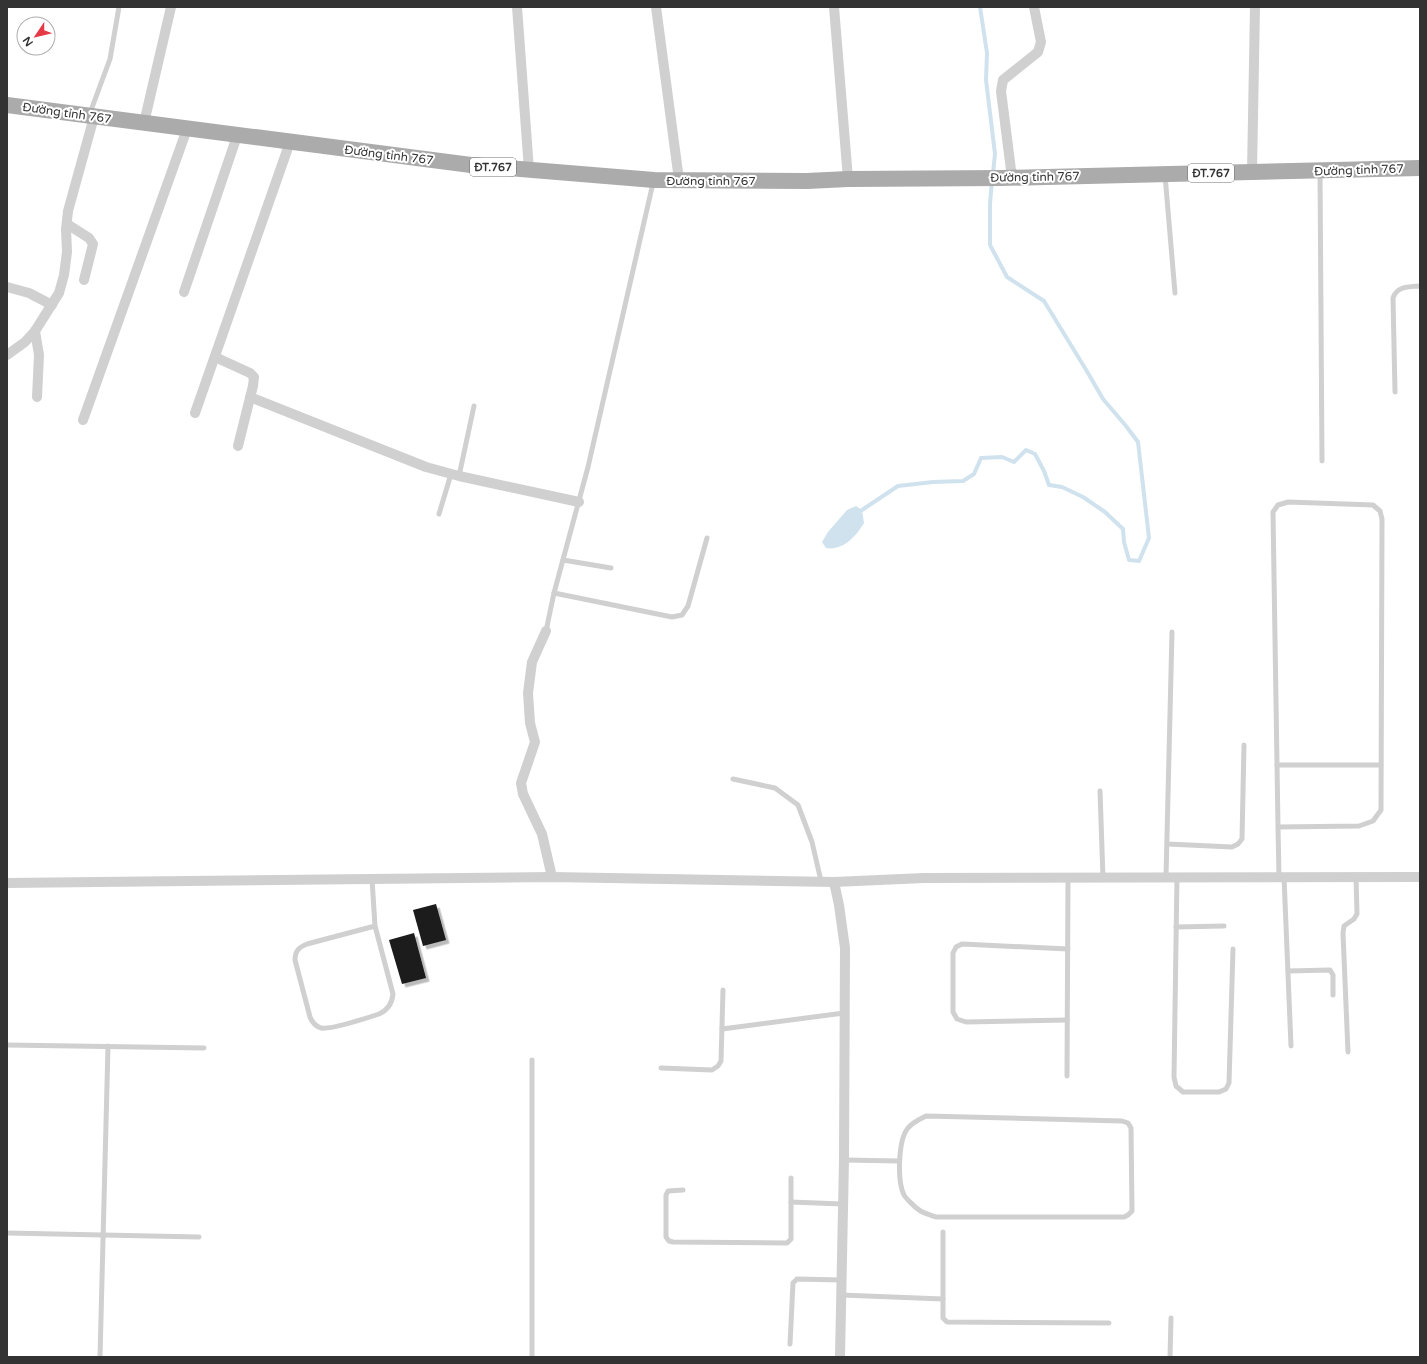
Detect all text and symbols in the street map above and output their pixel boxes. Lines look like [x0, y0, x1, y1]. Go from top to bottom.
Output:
north arrow [16, 16, 56, 56]
text: N [20, 34, 36, 49]
street label: Đường tỉnh 767 [22, 100, 112, 126]
street label: Đường tỉnh 767 [344, 143, 434, 167]
road number: ĐT.767 [470, 158, 516, 176]
street label: Đường tỉnh 767 [1314, 161, 1404, 179]
road number: ĐT.767 [1188, 164, 1234, 182]
street label: Đường tỉnh 767 [990, 169, 1080, 185]
street label: Đường tỉnh 767 [666, 174, 756, 188]

